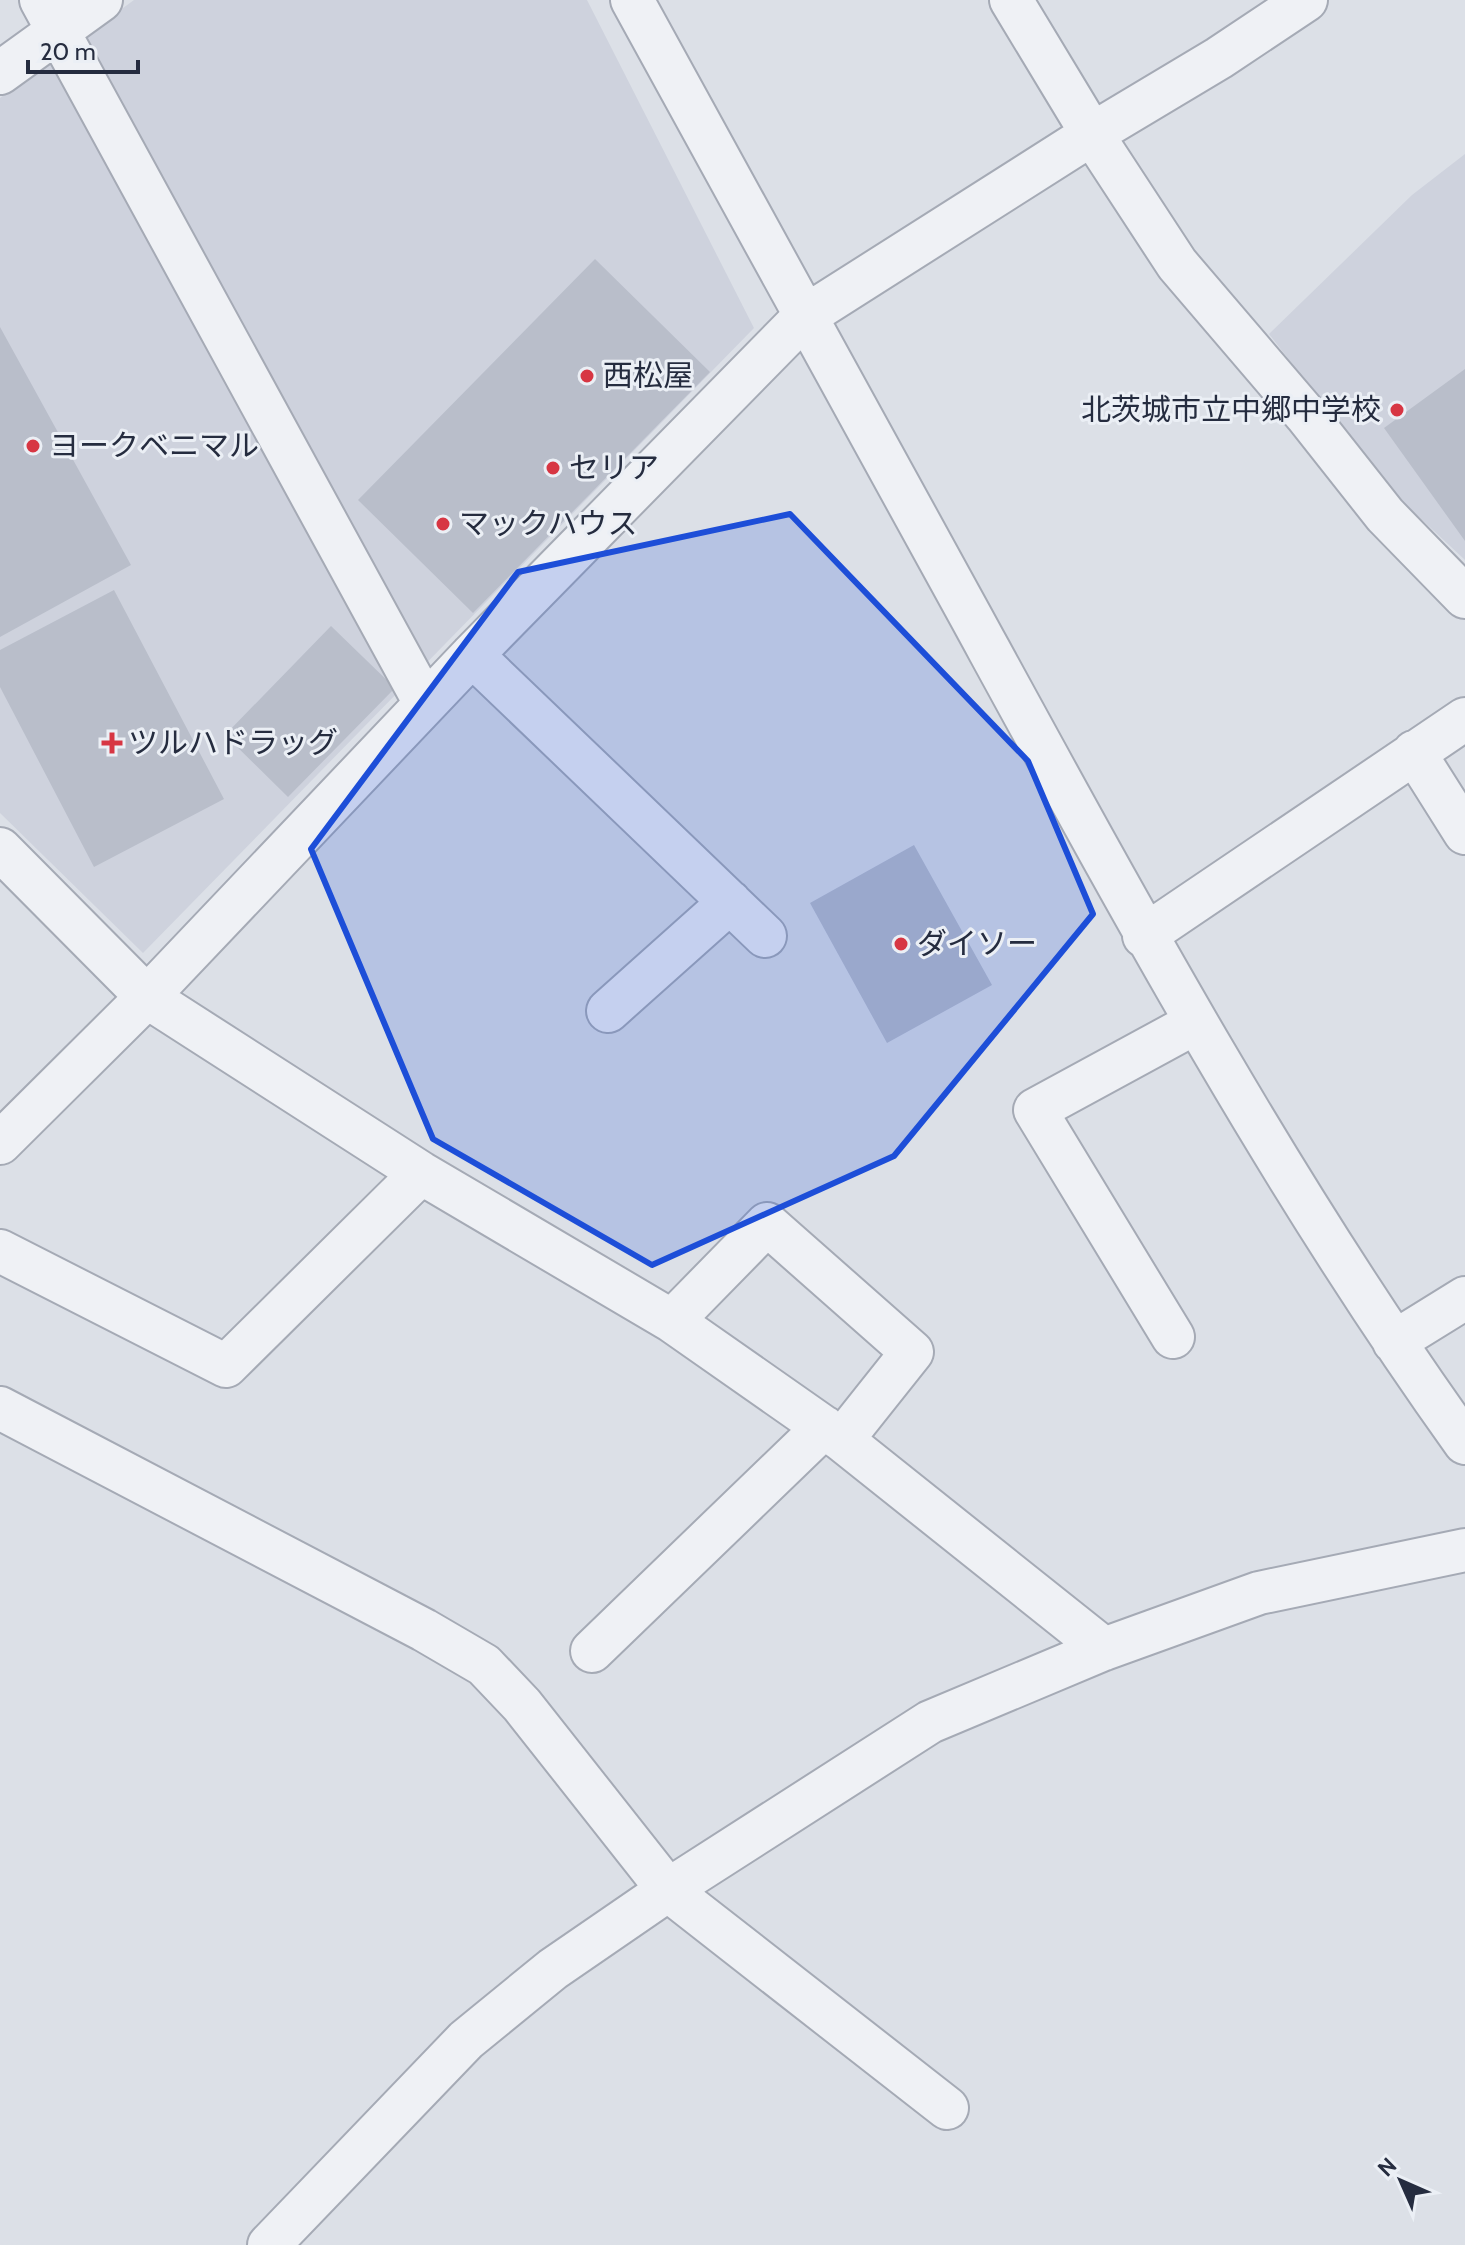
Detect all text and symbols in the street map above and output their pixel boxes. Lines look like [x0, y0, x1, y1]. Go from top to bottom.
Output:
scale bar [28, 24, 138, 74]
text: 20 m [40, 37, 96, 66]
place label: 西松屋 [603, 357, 693, 394]
marker: 西松屋 [578, 367, 596, 385]
place label: 北茨城市立中郷中学校 [1081, 391, 1381, 428]
marker: 北茨城市立中郷中学校 [1388, 401, 1406, 419]
place label: ヨークベニマル [49, 427, 259, 464]
marker: ヨークベニマル [24, 437, 42, 455]
place label: セリア [569, 449, 659, 486]
marker: セリア [544, 459, 562, 477]
place label: マックハウス [459, 505, 638, 542]
marker: マックハウス [434, 515, 452, 533]
place label: ツルハドラッグ [128, 724, 338, 761]
marker: ツルハドラッグ [103, 734, 121, 752]
place label: ダイソー [917, 925, 1037, 962]
marker: ダイソー [892, 935, 910, 953]
north arrow [1361, 2141, 1441, 2221]
text: N [1372, 2152, 1402, 2182]

